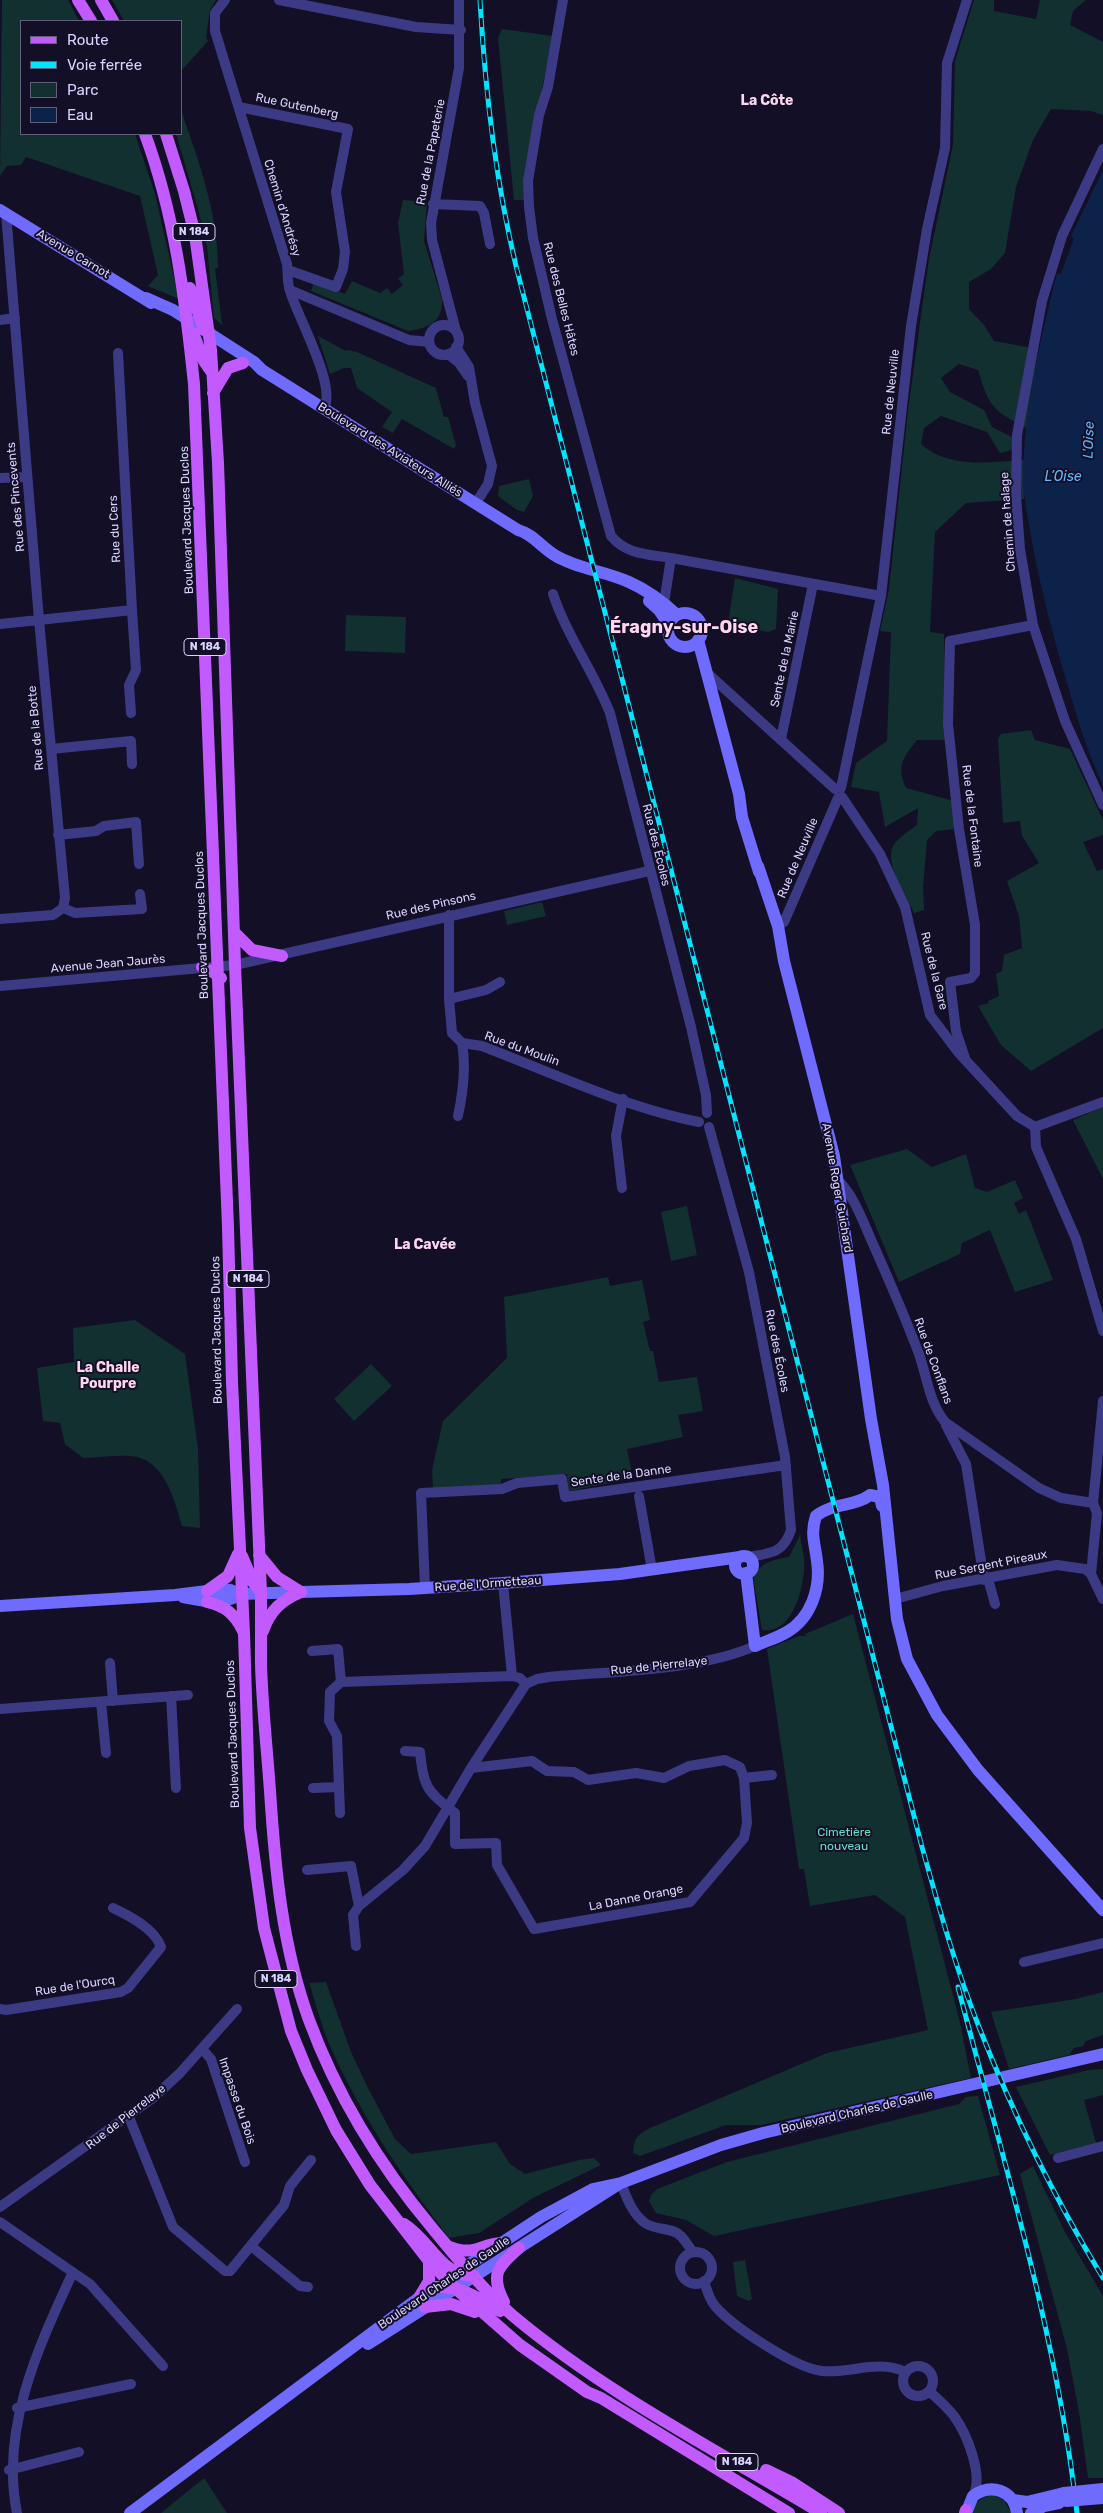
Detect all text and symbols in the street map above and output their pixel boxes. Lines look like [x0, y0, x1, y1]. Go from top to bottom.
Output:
legend [20, 20, 182, 135]
text: Route [67, 31, 109, 49]
text: Voie ferrée [67, 56, 142, 74]
text: Parc [67, 81, 99, 99]
street label: Rue Gutenberg [254, 90, 340, 122]
district label: La Côte [741, 93, 793, 109]
street label: Rue de la Papeterie [414, 98, 448, 206]
text: Eau [67, 106, 93, 124]
street label: Chemin d'Andrésy [260, 158, 304, 258]
road number: N 184 [173, 223, 215, 240]
street label: Avenue Carnot [34, 226, 112, 282]
street label: Rue des Belles Hâtes [540, 241, 582, 357]
street label: Rue de Neuville [879, 349, 903, 435]
street label: Boulevard des Aviateurs Alliés [315, 399, 465, 501]
water label: L'Oise [1080, 421, 1098, 459]
street label: Rue des Pincevents [4, 442, 28, 552]
street label: Boulevard Jacques Duclos [177, 446, 197, 594]
water label: L’Oise [1044, 469, 1082, 485]
street label: Chemin de halage [997, 472, 1019, 572]
street label: Rue du Cers [106, 495, 124, 563]
street label: Sente de la Mairie [768, 609, 802, 709]
district label: Éragny-sur-Oise [610, 617, 758, 639]
road number: N 184 [184, 638, 226, 656]
street label: Rue de la Botte [25, 685, 47, 771]
street label: Rue de la Fontaine [959, 764, 985, 868]
street label: Rue des Écoles [639, 802, 673, 888]
street label: Rue de Neuville [775, 816, 821, 900]
street label: Boulevard Jacques Duclos [192, 851, 212, 999]
street label: Rue des Pinsons [385, 889, 477, 923]
street label: Rue de la Gare [917, 930, 951, 1012]
street label: Avenue Jean Jaurès [50, 952, 166, 976]
street label: Rue du Moulin [483, 1029, 561, 1069]
street label: Avenue Roger Guichard [818, 1122, 856, 1254]
district label: La Cavée [394, 1237, 456, 1253]
street label: Boulevard Jacques Duclos [209, 1256, 225, 1404]
road number: N 184 [227, 1270, 269, 1288]
street label: Rue des Écoles [762, 1308, 792, 1394]
street label: Rue de Conflans [911, 1316, 955, 1406]
district label: La Challe Pourpre [76, 1360, 140, 1392]
street label: Sente de la Danne [570, 1462, 672, 1490]
street label: Rue Sergent Pireaux [934, 1547, 1048, 1583]
street label: Rue de l'Ormetteau [434, 1573, 542, 1595]
street label: Rue de Pierrelaye [610, 1654, 708, 1678]
street label: Boulevard Jacques Duclos [223, 1660, 243, 1808]
park label: Cimetière nouveau [817, 1826, 871, 1854]
street label: La Danne Orange [588, 1882, 684, 1914]
road number: N 184 [255, 1970, 297, 1988]
street label: Rue de l'Ourcq [34, 1973, 116, 1999]
street label: Impasse du Bois [215, 2056, 259, 2146]
street label: Rue de Pierrelaye [83, 2081, 169, 2153]
street label: Boulevard Charles de Gaulle [780, 2087, 934, 2137]
street label: Boulevard Charles de Gaulle [375, 2234, 513, 2332]
road number: N 184 [716, 2454, 758, 2470]

